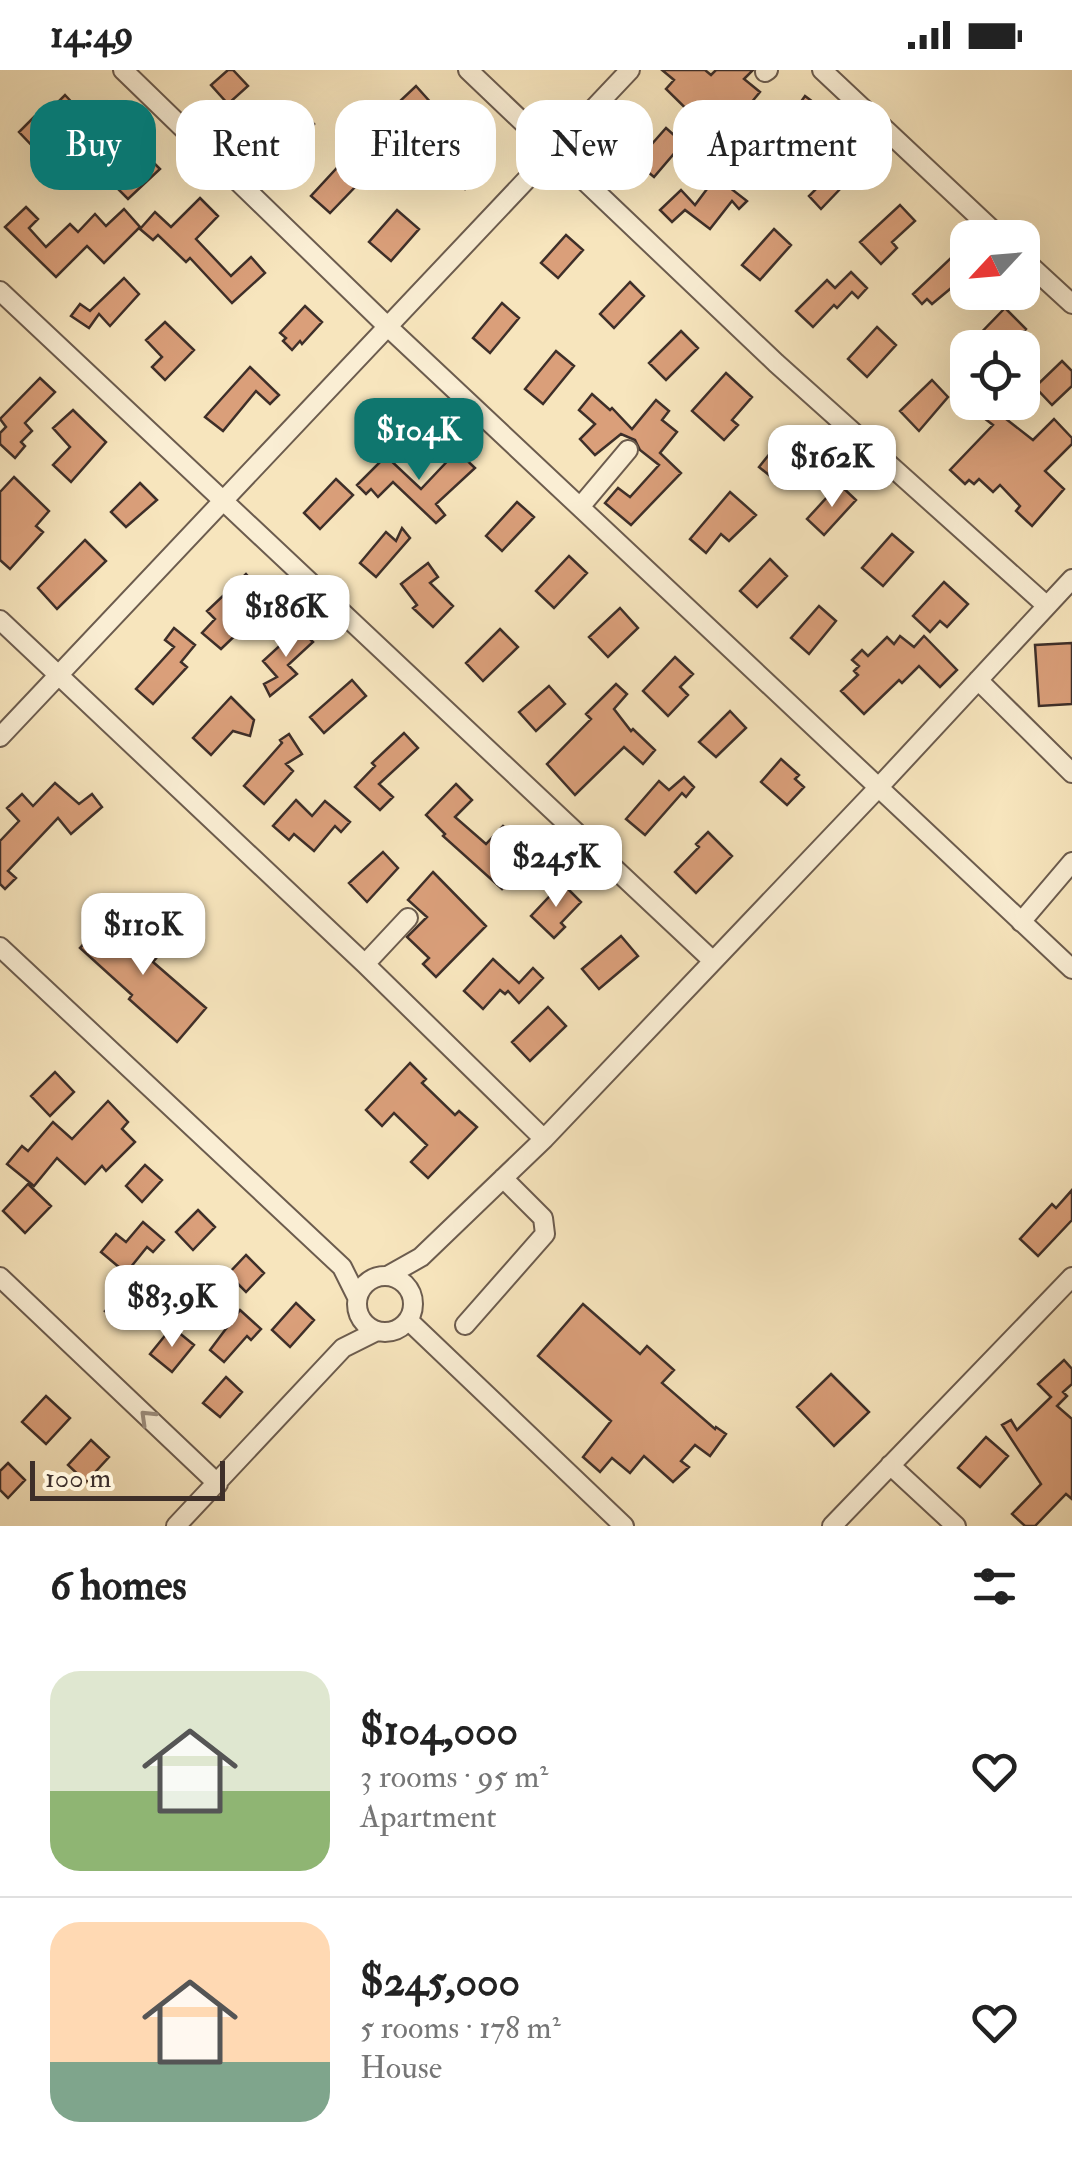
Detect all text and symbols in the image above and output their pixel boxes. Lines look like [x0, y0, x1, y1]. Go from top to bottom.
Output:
text: 14:49 [50, 11, 133, 59]
chip: Buy [30, 100, 156, 190]
chip: Rent [176, 100, 315, 190]
chip: Filters [335, 100, 496, 190]
chip: New [516, 100, 653, 190]
chip: Apartment [673, 100, 892, 190]
north arrow [950, 220, 1040, 310]
map controls [950, 220, 1040, 420]
button: locate [950, 330, 1040, 420]
pin: $104K [349, 398, 489, 483]
text: $104K [376, 410, 462, 450]
pin: $162K [762, 425, 902, 510]
text: $162K [790, 437, 874, 477]
pin: $186K [216, 575, 356, 660]
text: $186K [244, 587, 328, 627]
pin: $245K [486, 825, 626, 910]
text: $245K [512, 837, 600, 877]
pin: $110K [73, 893, 213, 978]
text: $110K [103, 905, 183, 945]
pin: $83.9K [91, 1265, 253, 1350]
text: $83.9K [127, 1277, 217, 1317]
one-way arrow [140, 1411, 159, 1429]
scale bar [30, 1456, 225, 1500]
text: 100 m [45, 1461, 111, 1496]
icon: filters [967, 1559, 1022, 1614]
text: 6 homes [50, 1560, 187, 1612]
text: $104,000 [360, 1705, 518, 1757]
icon: home [130, 1711, 250, 1831]
icon: heart [967, 1744, 1022, 1799]
text: 3 rooms · 95 m² [360, 1757, 548, 1797]
text: Apartment [360, 1797, 497, 1837]
text: $245,000 [360, 1956, 520, 2008]
icon: home [130, 1962, 250, 2082]
icon: heart [967, 1995, 1022, 2050]
text: 5 rooms · 178 m² [360, 2008, 561, 2048]
text: House [360, 2048, 442, 2088]

